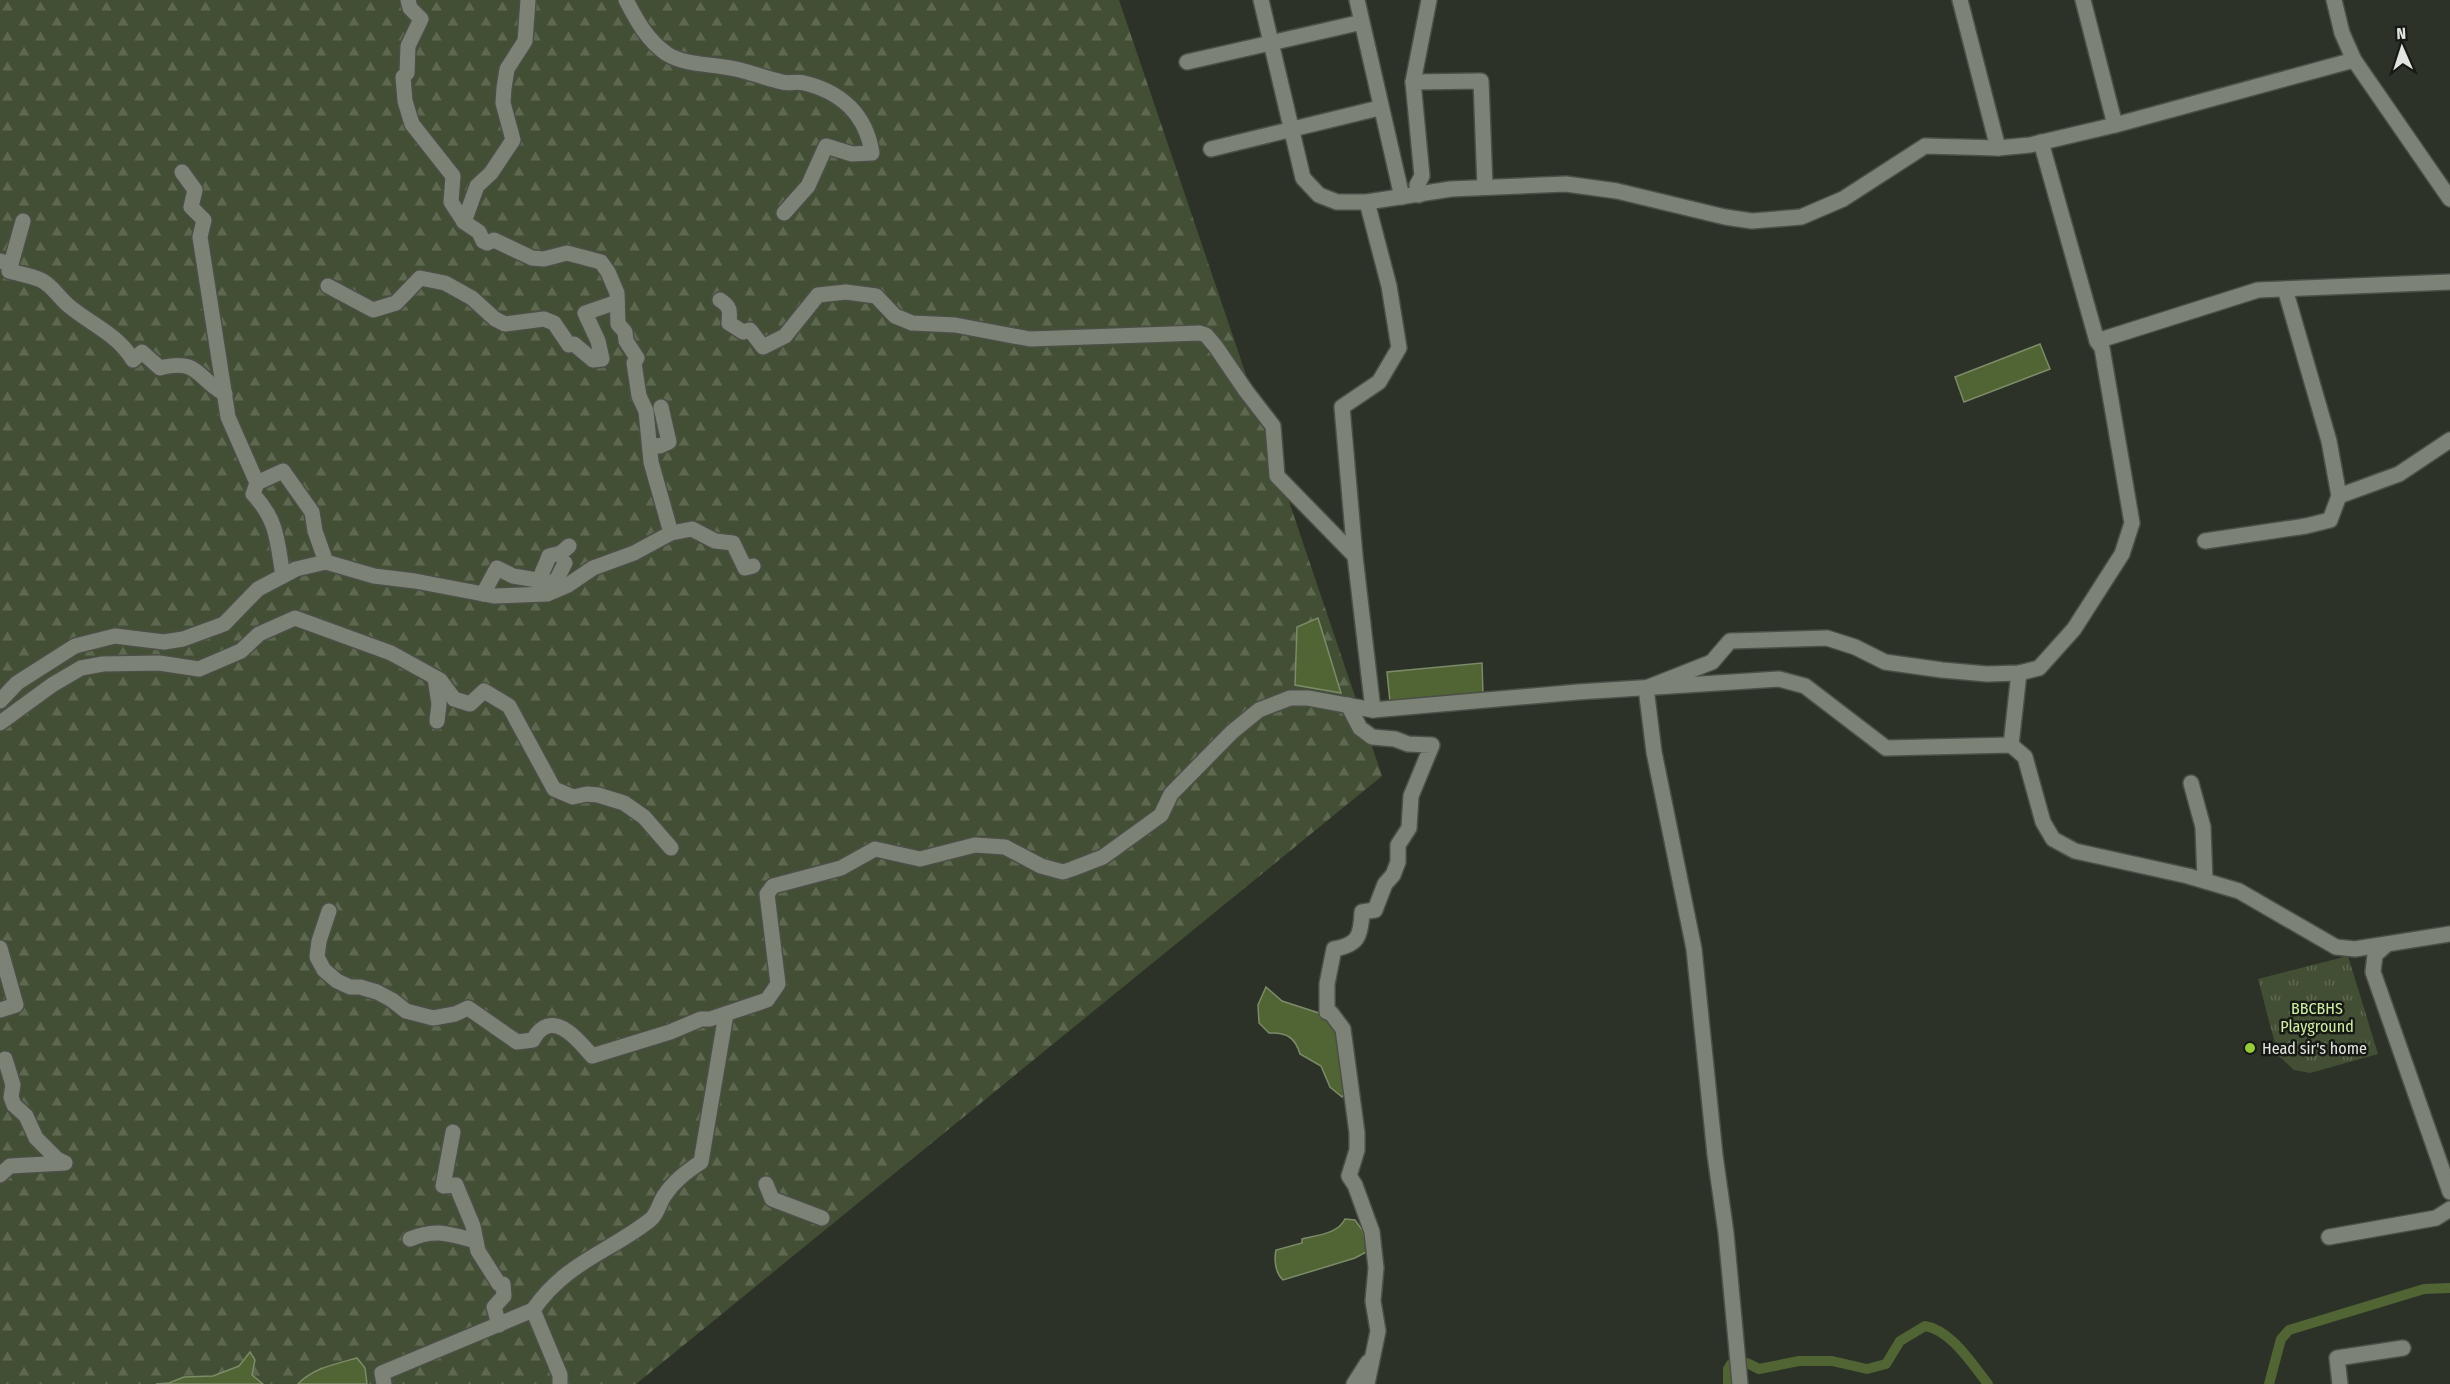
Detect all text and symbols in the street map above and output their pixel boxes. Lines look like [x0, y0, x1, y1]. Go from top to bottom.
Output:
north arrow [2372, 18, 2432, 78]
text: N [2396, 24, 2407, 43]
park label: BBCBHS Playground [2280, 999, 2354, 1036]
place label: Head sir's home [2262, 1039, 2367, 1058]
marker: Head sir's home [2243, 1041, 2257, 1055]

